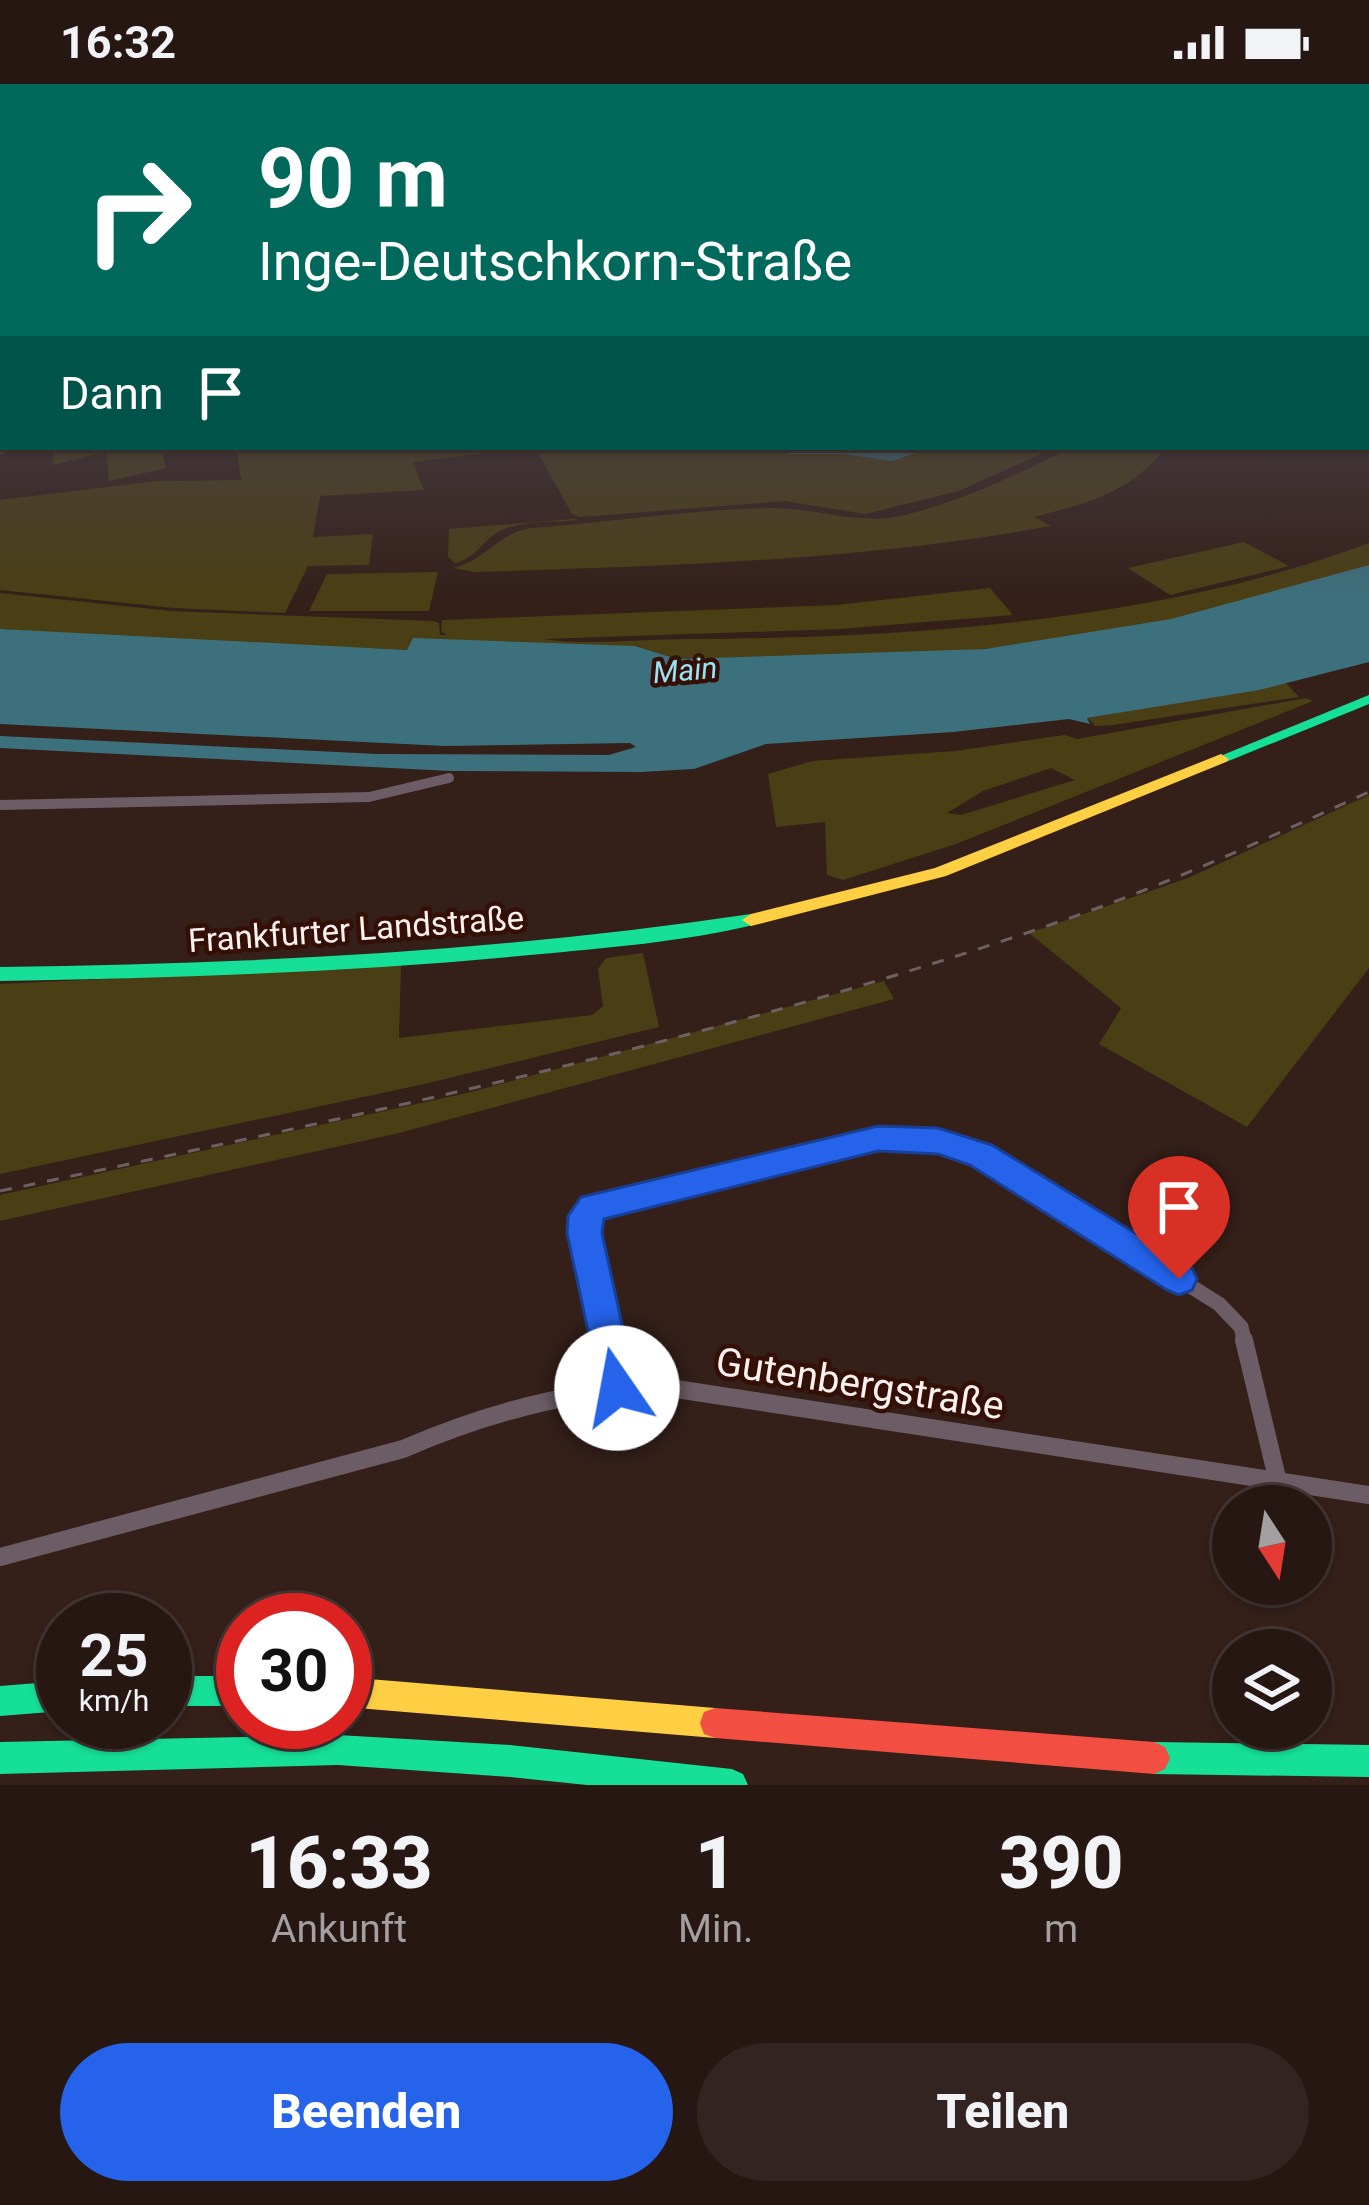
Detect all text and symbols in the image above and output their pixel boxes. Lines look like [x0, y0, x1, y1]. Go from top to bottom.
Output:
text: 16:32 [60, 16, 176, 69]
text: 90 m [258, 129, 448, 228]
icon: right [60, 132, 216, 288]
text: Inge-Deutschkorn-Straße [258, 230, 852, 293]
icon: arrive [188, 360, 254, 426]
text: Dann [60, 367, 164, 420]
water label: Main [651, 650, 719, 690]
street label: Frankfurter Landstraße [187, 898, 525, 960]
pin [1128, 1156, 1230, 1279]
icon: arrive [1146, 1174, 1212, 1240]
position arrow [554, 1325, 680, 1451]
street label: Gutenbergstraße [713, 1339, 1007, 1429]
north arrow [1212, 1485, 1332, 1605]
map controls [1212, 1485, 1332, 1749]
speed limit sign: 30 [216, 1593, 372, 1749]
text: 25 [80, 1620, 148, 1691]
button: layers [1212, 1629, 1332, 1749]
text: km/h [79, 1683, 149, 1718]
text: 16:33 [246, 1821, 433, 1906]
text: 1 [695, 1821, 736, 1906]
text: 390 [999, 1821, 1123, 1906]
text: Ankunft [271, 1906, 407, 1952]
text: Min. [678, 1906, 753, 1952]
text: m [1044, 1906, 1078, 1952]
button: Beenden [60, 2043, 673, 2181]
button: Teilen [697, 2043, 1309, 2181]

